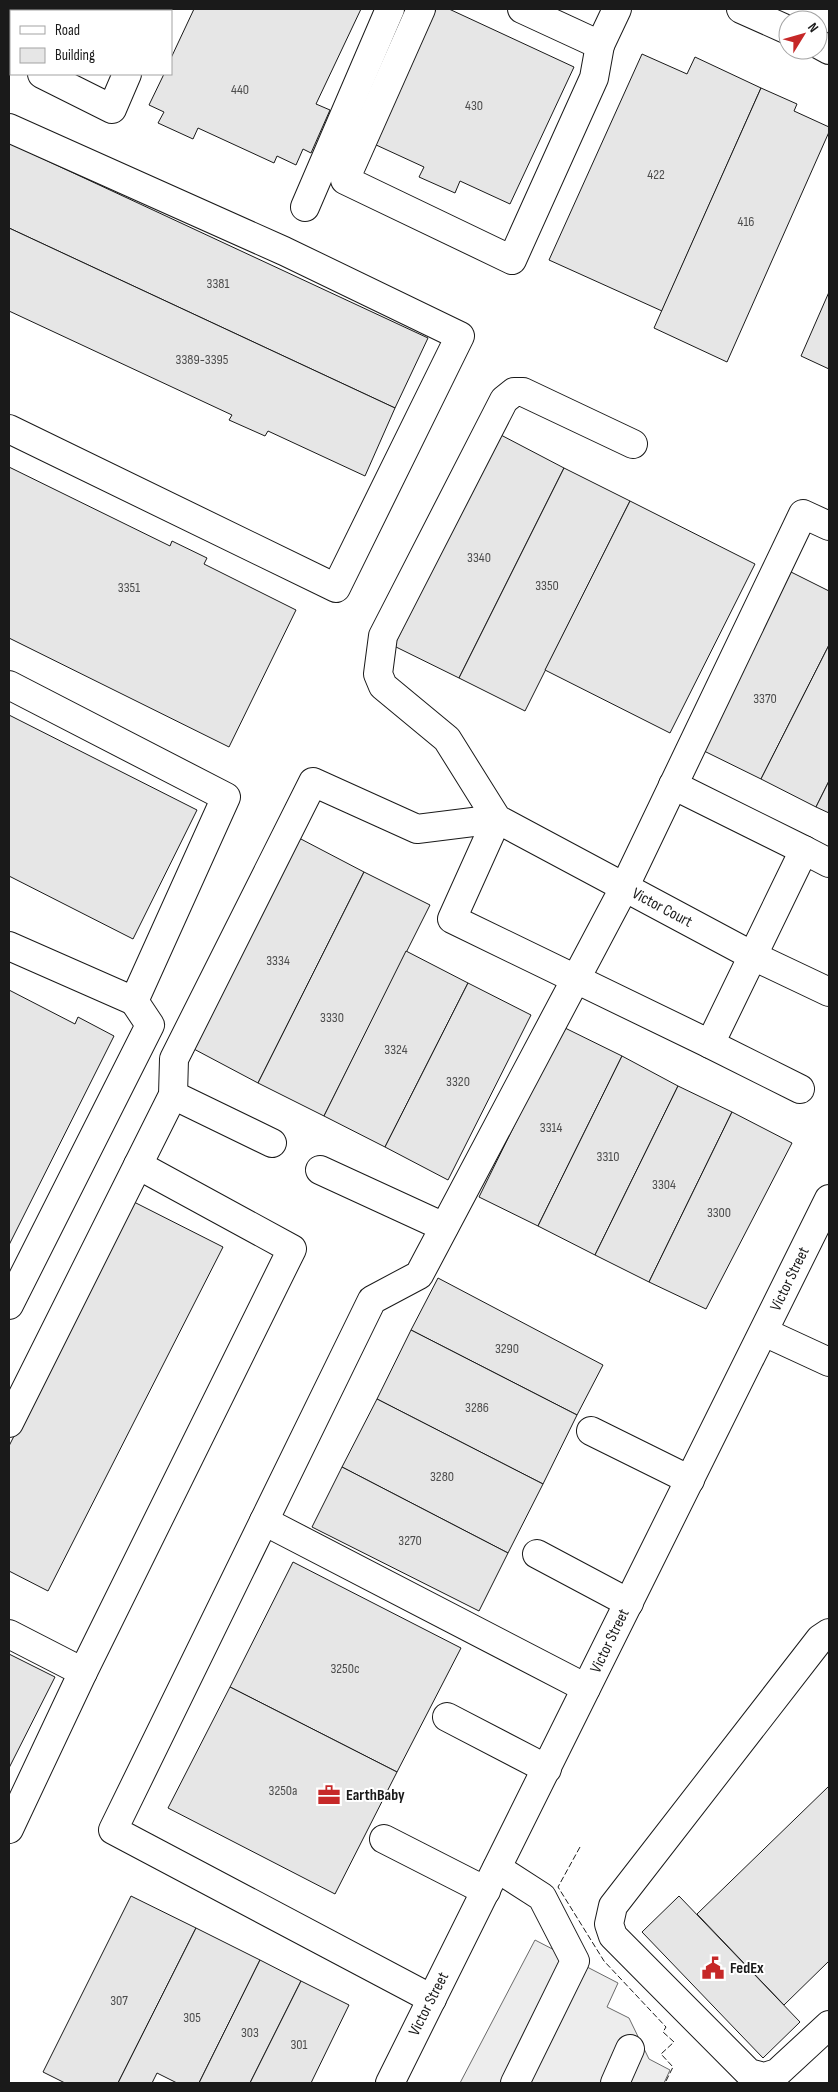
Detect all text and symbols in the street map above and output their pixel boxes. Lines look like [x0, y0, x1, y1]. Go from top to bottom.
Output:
legend [10, 10, 172, 75]
north arrow [778, 10, 828, 60]
text: N [804, 19, 822, 36]
text: Road [55, 21, 80, 40]
text: Building [55, 46, 95, 65]
house number: 440 [231, 81, 249, 98]
house number: 430 [465, 97, 483, 114]
house number: 422 [647, 166, 665, 183]
house number: 416 [738, 213, 754, 230]
house number: 3381 [207, 275, 229, 292]
house number: 3389-3395 [176, 351, 229, 368]
house number: 3340 [467, 549, 491, 566]
house number: 3350 [535, 577, 559, 594]
house number: 3351 [118, 579, 140, 596]
house number: 3370 [753, 690, 777, 707]
street label: Victor Court [629, 884, 696, 932]
house number: 3334 [266, 952, 290, 969]
house number: 3330 [320, 1009, 344, 1026]
house number: 3324 [384, 1041, 408, 1058]
house number: 3320 [446, 1073, 470, 1090]
house number: 3314 [540, 1119, 562, 1136]
house number: 3310 [597, 1148, 619, 1165]
house number: 3304 [652, 1176, 676, 1193]
house number: 3300 [707, 1204, 731, 1221]
street label: Victor Street [766, 1244, 814, 1314]
house number: 3290 [495, 1340, 519, 1357]
house number: 3286 [465, 1399, 489, 1416]
house number: 3280 [430, 1468, 454, 1485]
house number: 3270 [398, 1532, 422, 1549]
street label: Victor Street [586, 1606, 634, 1676]
house number: 3250c [330, 1660, 360, 1677]
house number: 3250a [269, 1782, 297, 1799]
office icon: EarthBaby [316, 1782, 342, 1808]
place label: EarthBaby [346, 1786, 405, 1805]
public building icon: FedEx [700, 1955, 726, 1981]
place label: FedEx [730, 1959, 764, 1978]
street label: Victor Street [405, 1969, 453, 2039]
house number: 307 [110, 1992, 128, 2009]
house number: 305 [183, 2009, 201, 2026]
house number: 303 [241, 2024, 259, 2041]
house number: 301 [290, 2036, 308, 2053]

